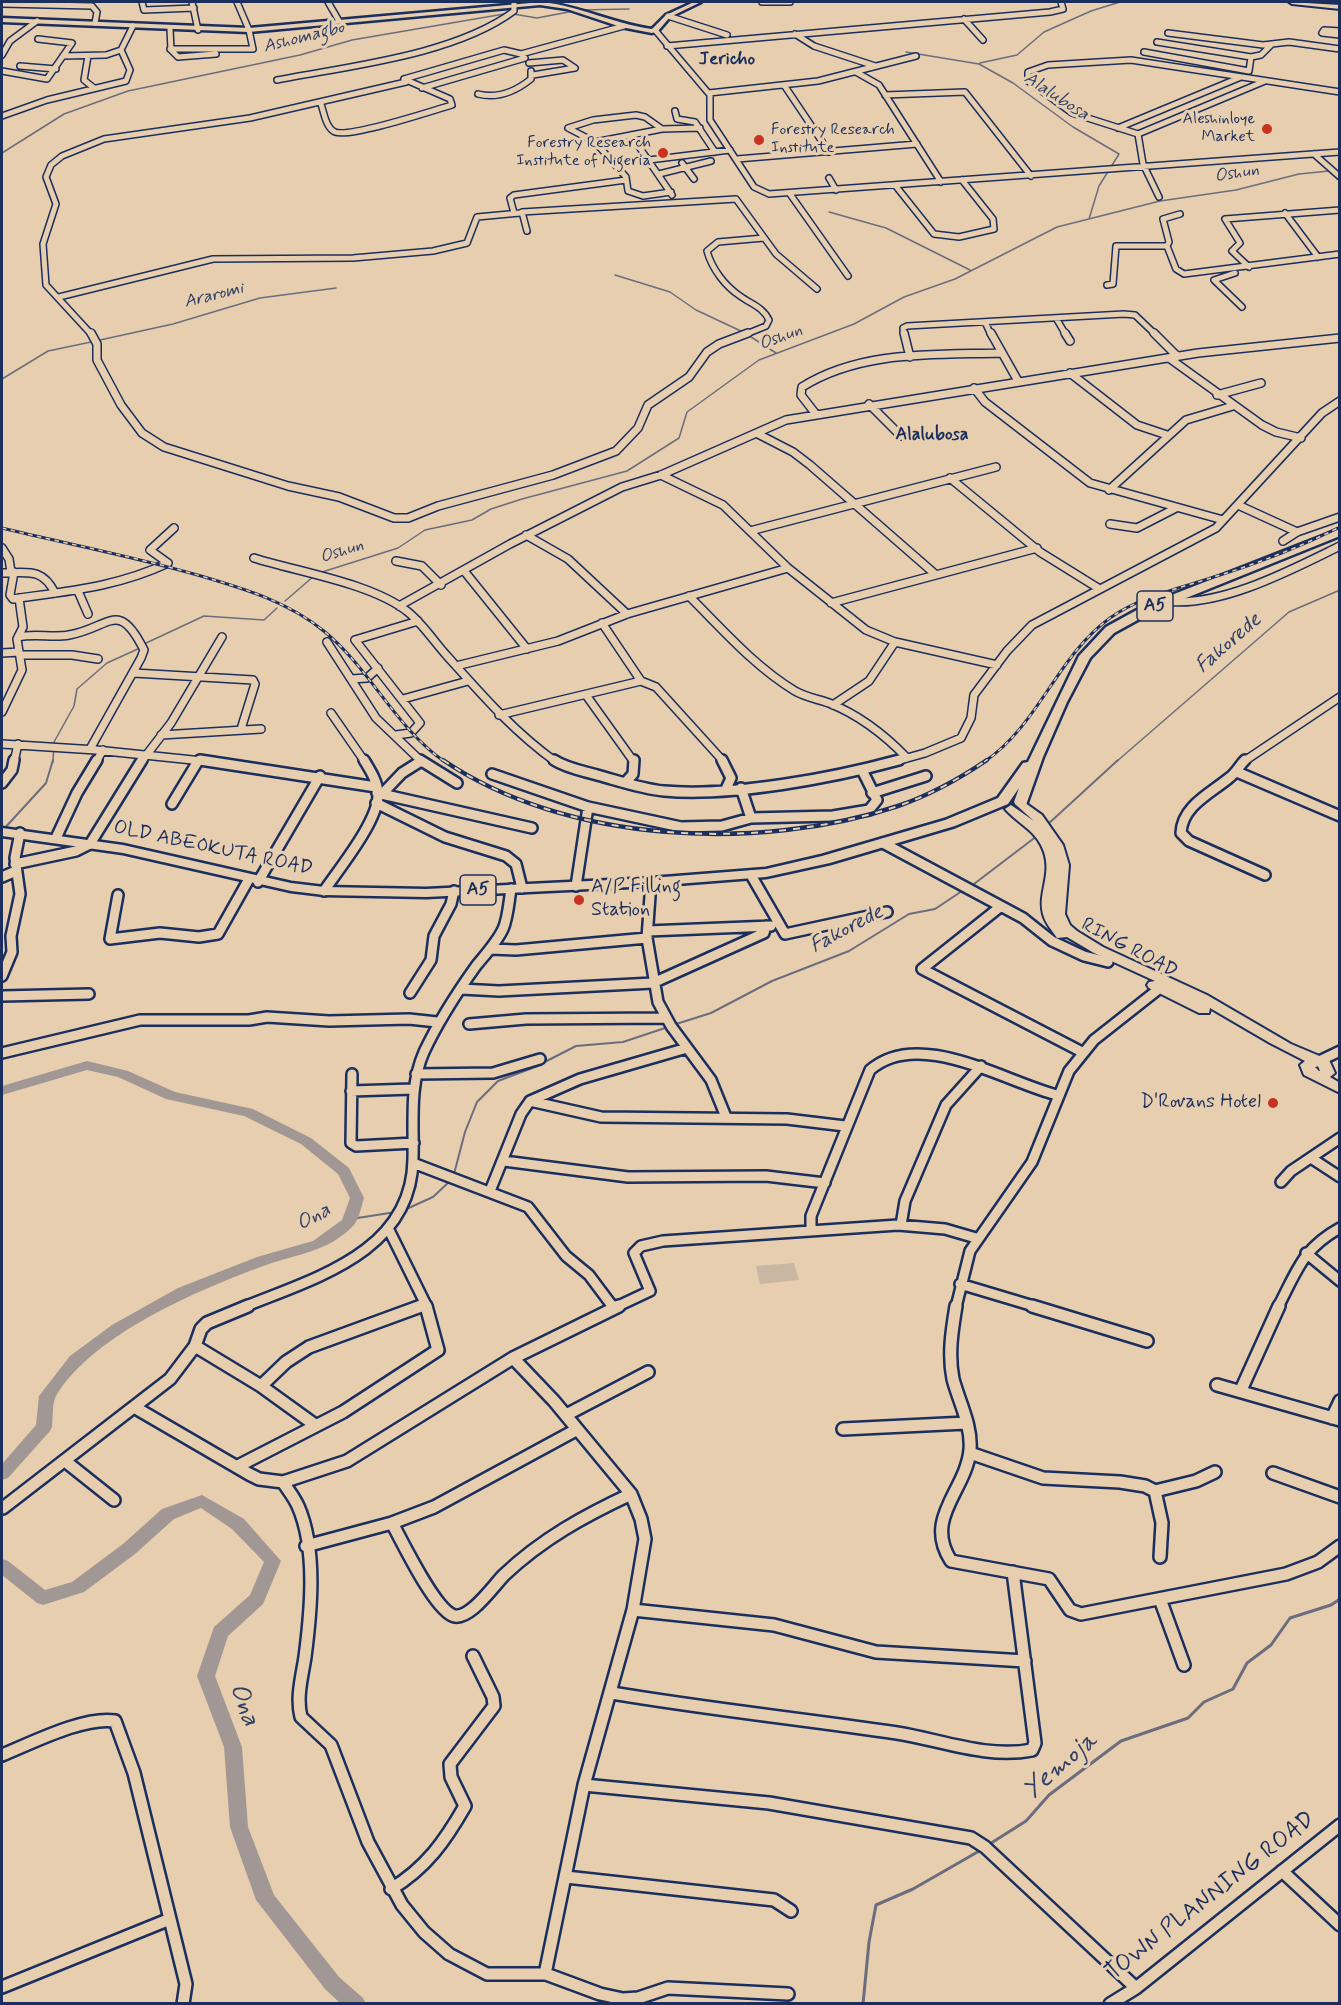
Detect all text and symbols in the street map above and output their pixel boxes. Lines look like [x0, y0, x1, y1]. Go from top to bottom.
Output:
water label: Ashomagbo [261, 18, 347, 58]
district label: Jericho [699, 49, 755, 71]
water label: Alalubosa [1020, 68, 1092, 126]
place label: Aleshinloye Market [1182, 110, 1255, 148]
place label: Forestry Research Institute [771, 121, 895, 159]
marker: Aleshinloye Market [1260, 122, 1274, 136]
marker: Forestry Research Institute [752, 133, 766, 147]
place label: Forestry Research Institute of Nigeria [516, 134, 651, 172]
marker: Forestry Research Institute of Nigeria [656, 146, 670, 160]
water label: Oshun [1213, 159, 1261, 189]
water label: Araromi [182, 278, 246, 314]
water label: Oshun [756, 320, 806, 356]
district label: Alalubosa [896, 424, 968, 446]
water label: Oshun [317, 535, 367, 569]
road number: A5 [1137, 591, 1173, 621]
water label: Fakorede [1191, 608, 1267, 680]
street label: OLD ABEOKUTA ROAD [111, 816, 315, 882]
road number: A5 [460, 875, 496, 905]
place label: A/P Filling Station [591, 876, 681, 923]
marker: A/P Filling Station [572, 893, 586, 907]
water label: Fakorede [806, 900, 888, 960]
street label: RING ROAD [1077, 914, 1181, 984]
place label: D'Rovans Hotel [1140, 1091, 1261, 1115]
marker: D'Rovans Hotel [1266, 1096, 1280, 1110]
water label: Ona [293, 1198, 335, 1238]
water label: Ona [221, 1679, 265, 1731]
water label: Yemoja [1017, 1727, 1105, 1807]
street label: TOWN PLANNING ROAD [1100, 1806, 1322, 1988]

